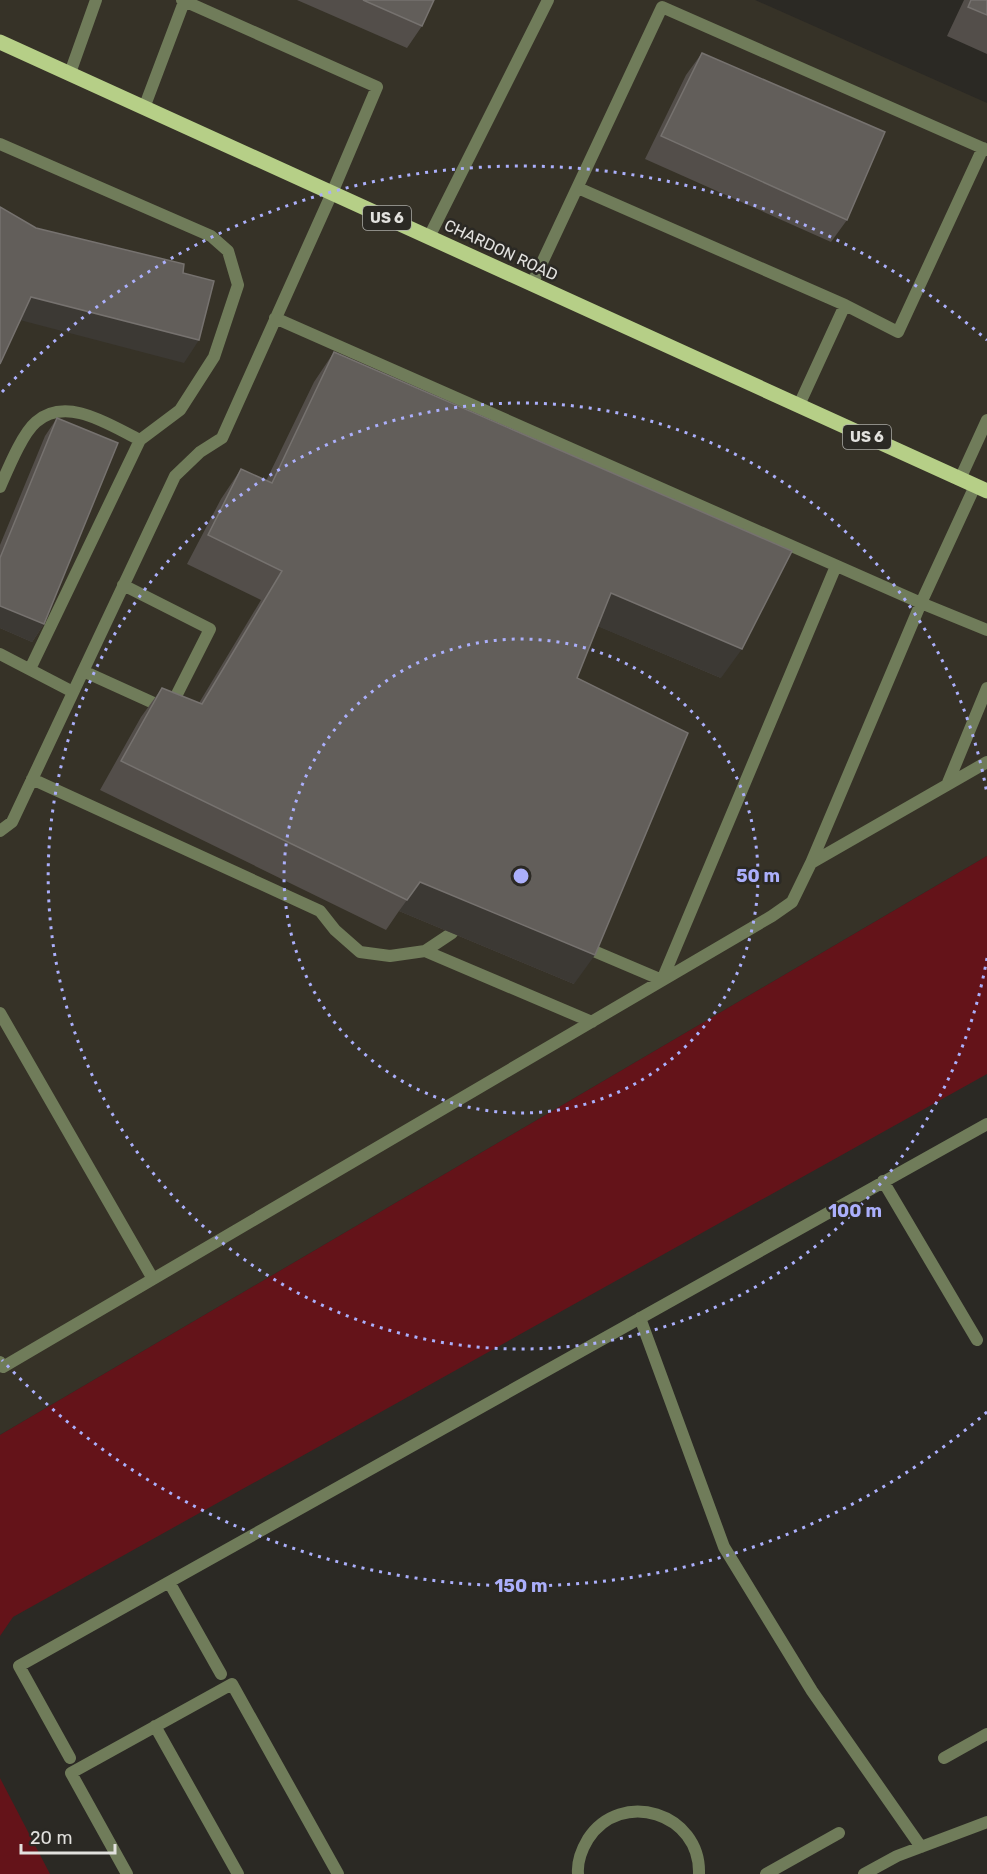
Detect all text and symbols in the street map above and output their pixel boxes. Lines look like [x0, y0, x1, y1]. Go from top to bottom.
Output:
road number: US 6 [363, 206, 411, 230]
street label: CHARDON ROAD [441, 215, 561, 285]
road number: US 6 [843, 425, 891, 449]
text: 50 m [736, 865, 780, 887]
centre of rings [511, 866, 531, 886]
text: 100 m [828, 1200, 882, 1222]
text: 150 m [494, 1575, 548, 1597]
scale bar [21, 1817, 116, 1855]
text: 20 m [30, 1827, 72, 1849]

